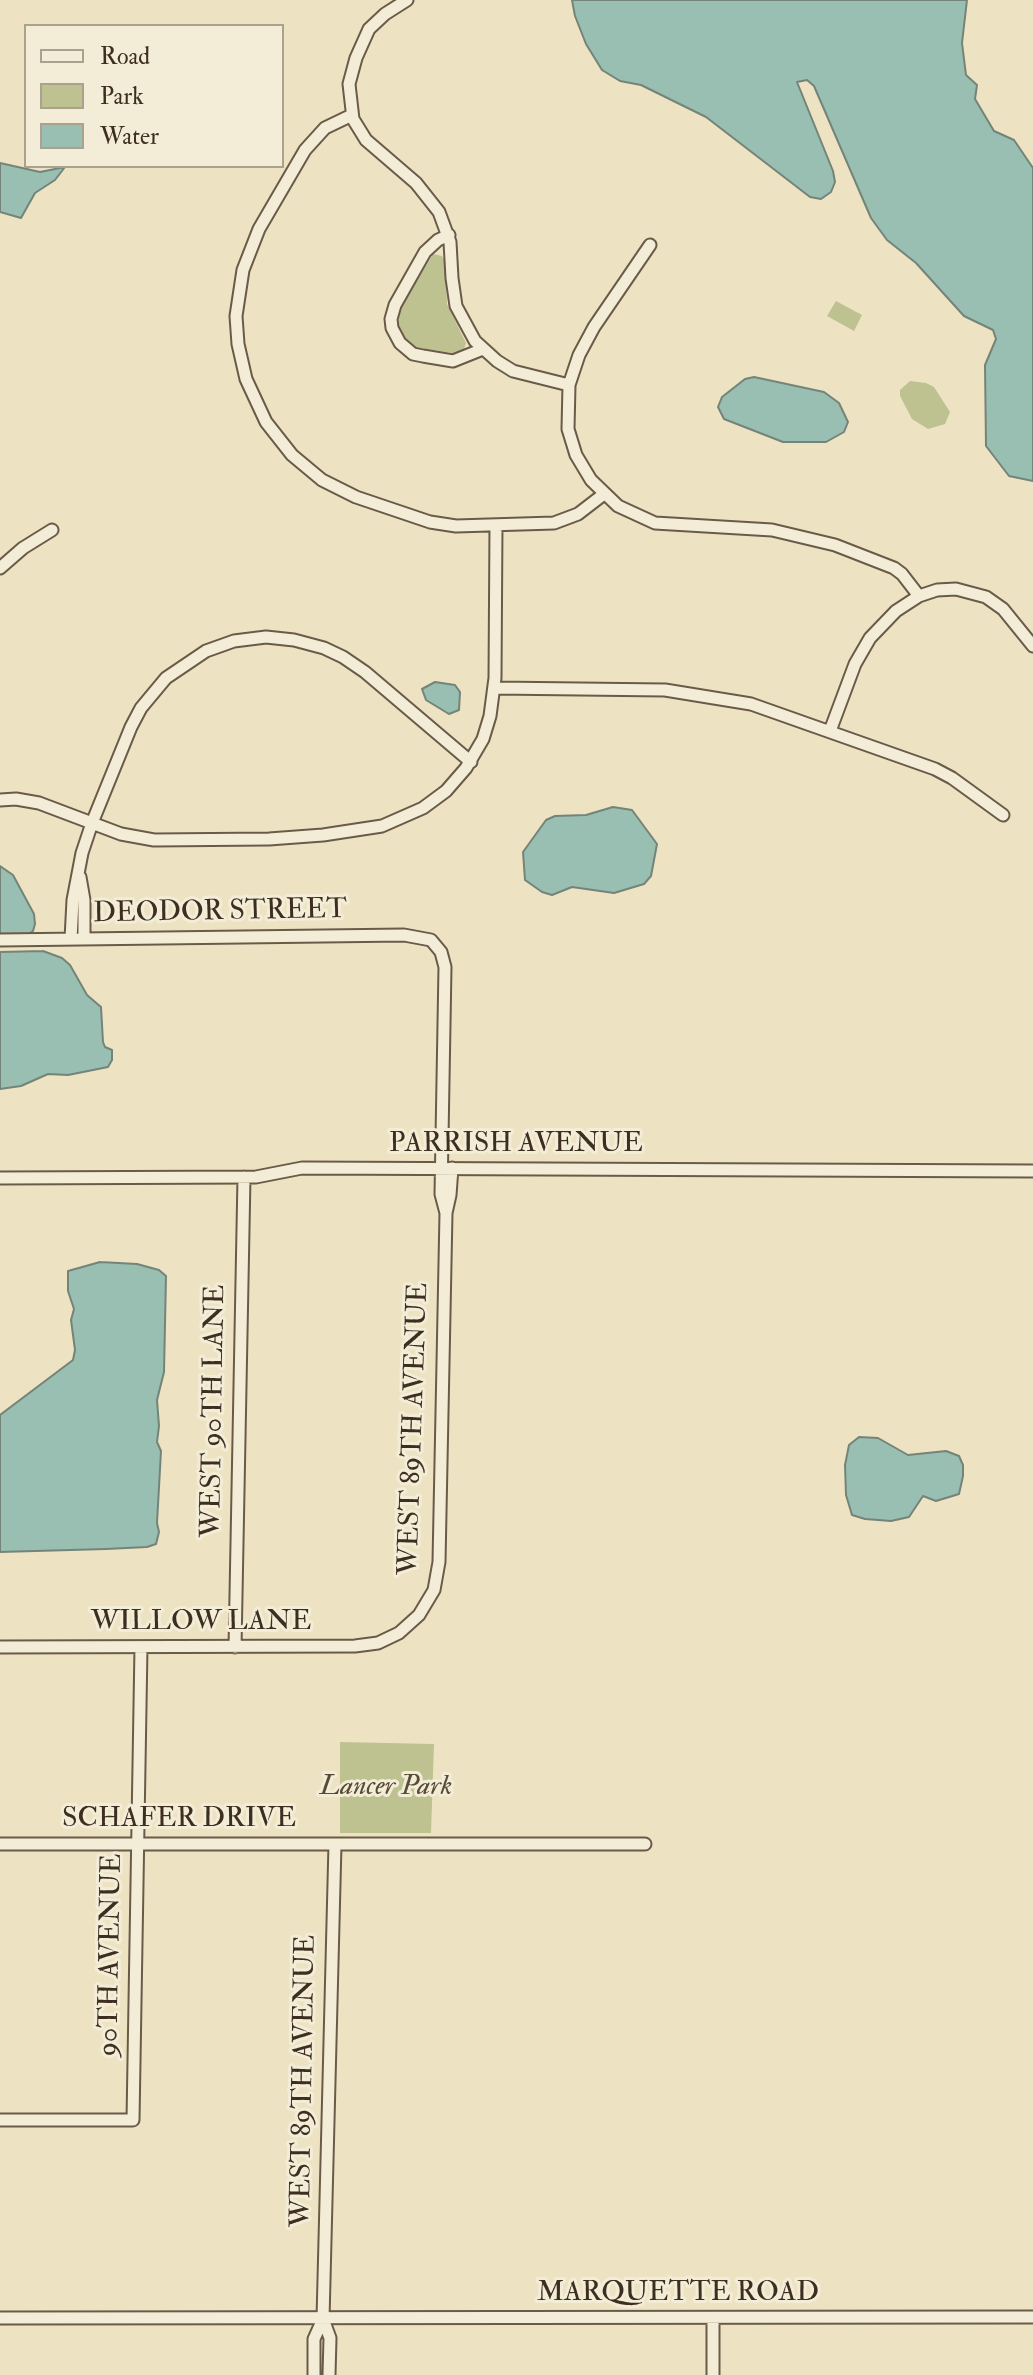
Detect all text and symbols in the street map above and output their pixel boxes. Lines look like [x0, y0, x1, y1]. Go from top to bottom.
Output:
legend [24, 24, 284, 168]
text: Road [100, 41, 150, 72]
text: Park [100, 81, 144, 112]
text: Water [100, 121, 159, 152]
street label: DEODOR STREET [93, 894, 347, 932]
street label: PARRISH AVENUE [389, 1128, 643, 1162]
street label: WEST 89TH AVENUE [393, 1282, 437, 1576]
street label: WEST 90TH LANE [196, 1284, 234, 1538]
street label: WILLOW LANE [91, 1606, 311, 1640]
park label: Lancer Park [320, 1771, 452, 1805]
street label: SCHAFER DRIVE [62, 1803, 296, 1837]
street label: 90TH AVENUE [93, 1853, 131, 2057]
street label: WEST 89TH AVENUE [286, 1934, 324, 2228]
street label: MARQUETTE ROAD [537, 2277, 819, 2311]

